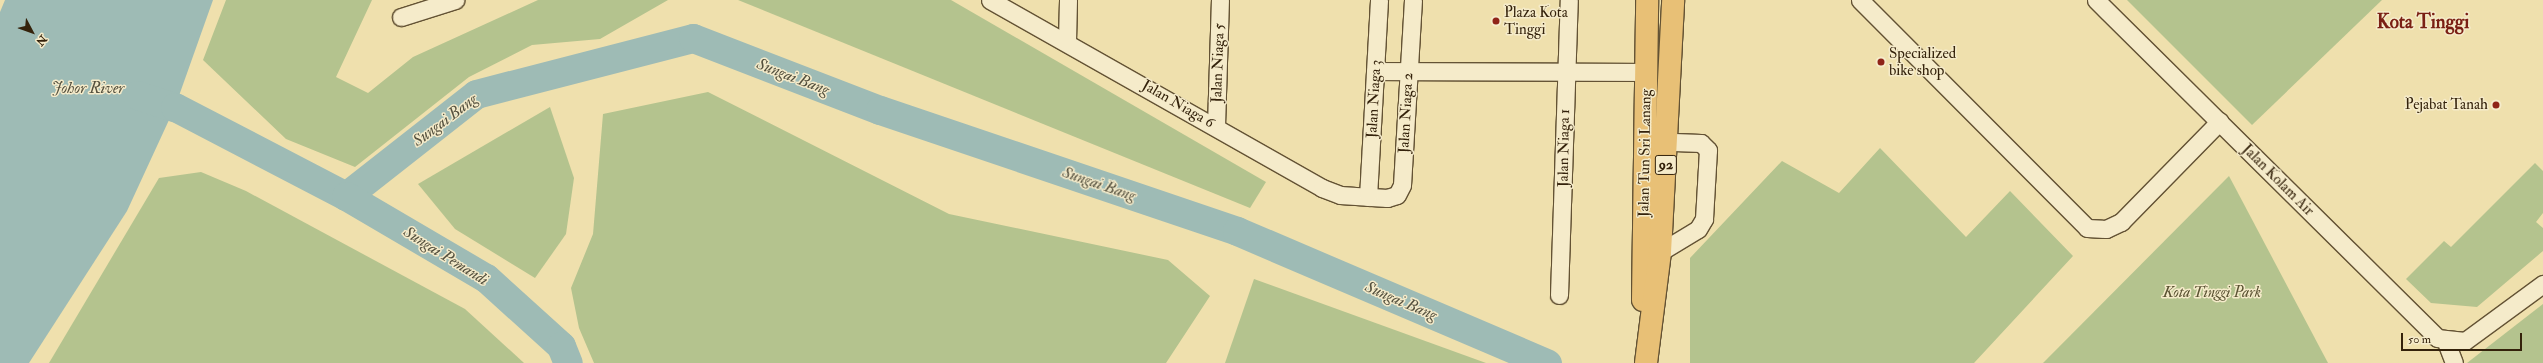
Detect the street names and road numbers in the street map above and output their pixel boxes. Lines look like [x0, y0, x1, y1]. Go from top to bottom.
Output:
street label: Jalan Niaga 5 [1208, 23, 1228, 103]
street label: Jalan Niaga 3 [1363, 59, 1385, 139]
street label: Jalan Niaga 2 [1395, 72, 1417, 154]
street label: Jalan Niaga 6 [1139, 76, 1217, 132]
street label: Jalan Tun Sri Lanang [1635, 89, 1655, 217]
street label: Jalan Niaga 1 [1554, 109, 1574, 187]
street label: Jalan Kolam Air [2238, 140, 2318, 220]
road number: 92 [1654, 153, 1678, 177]

